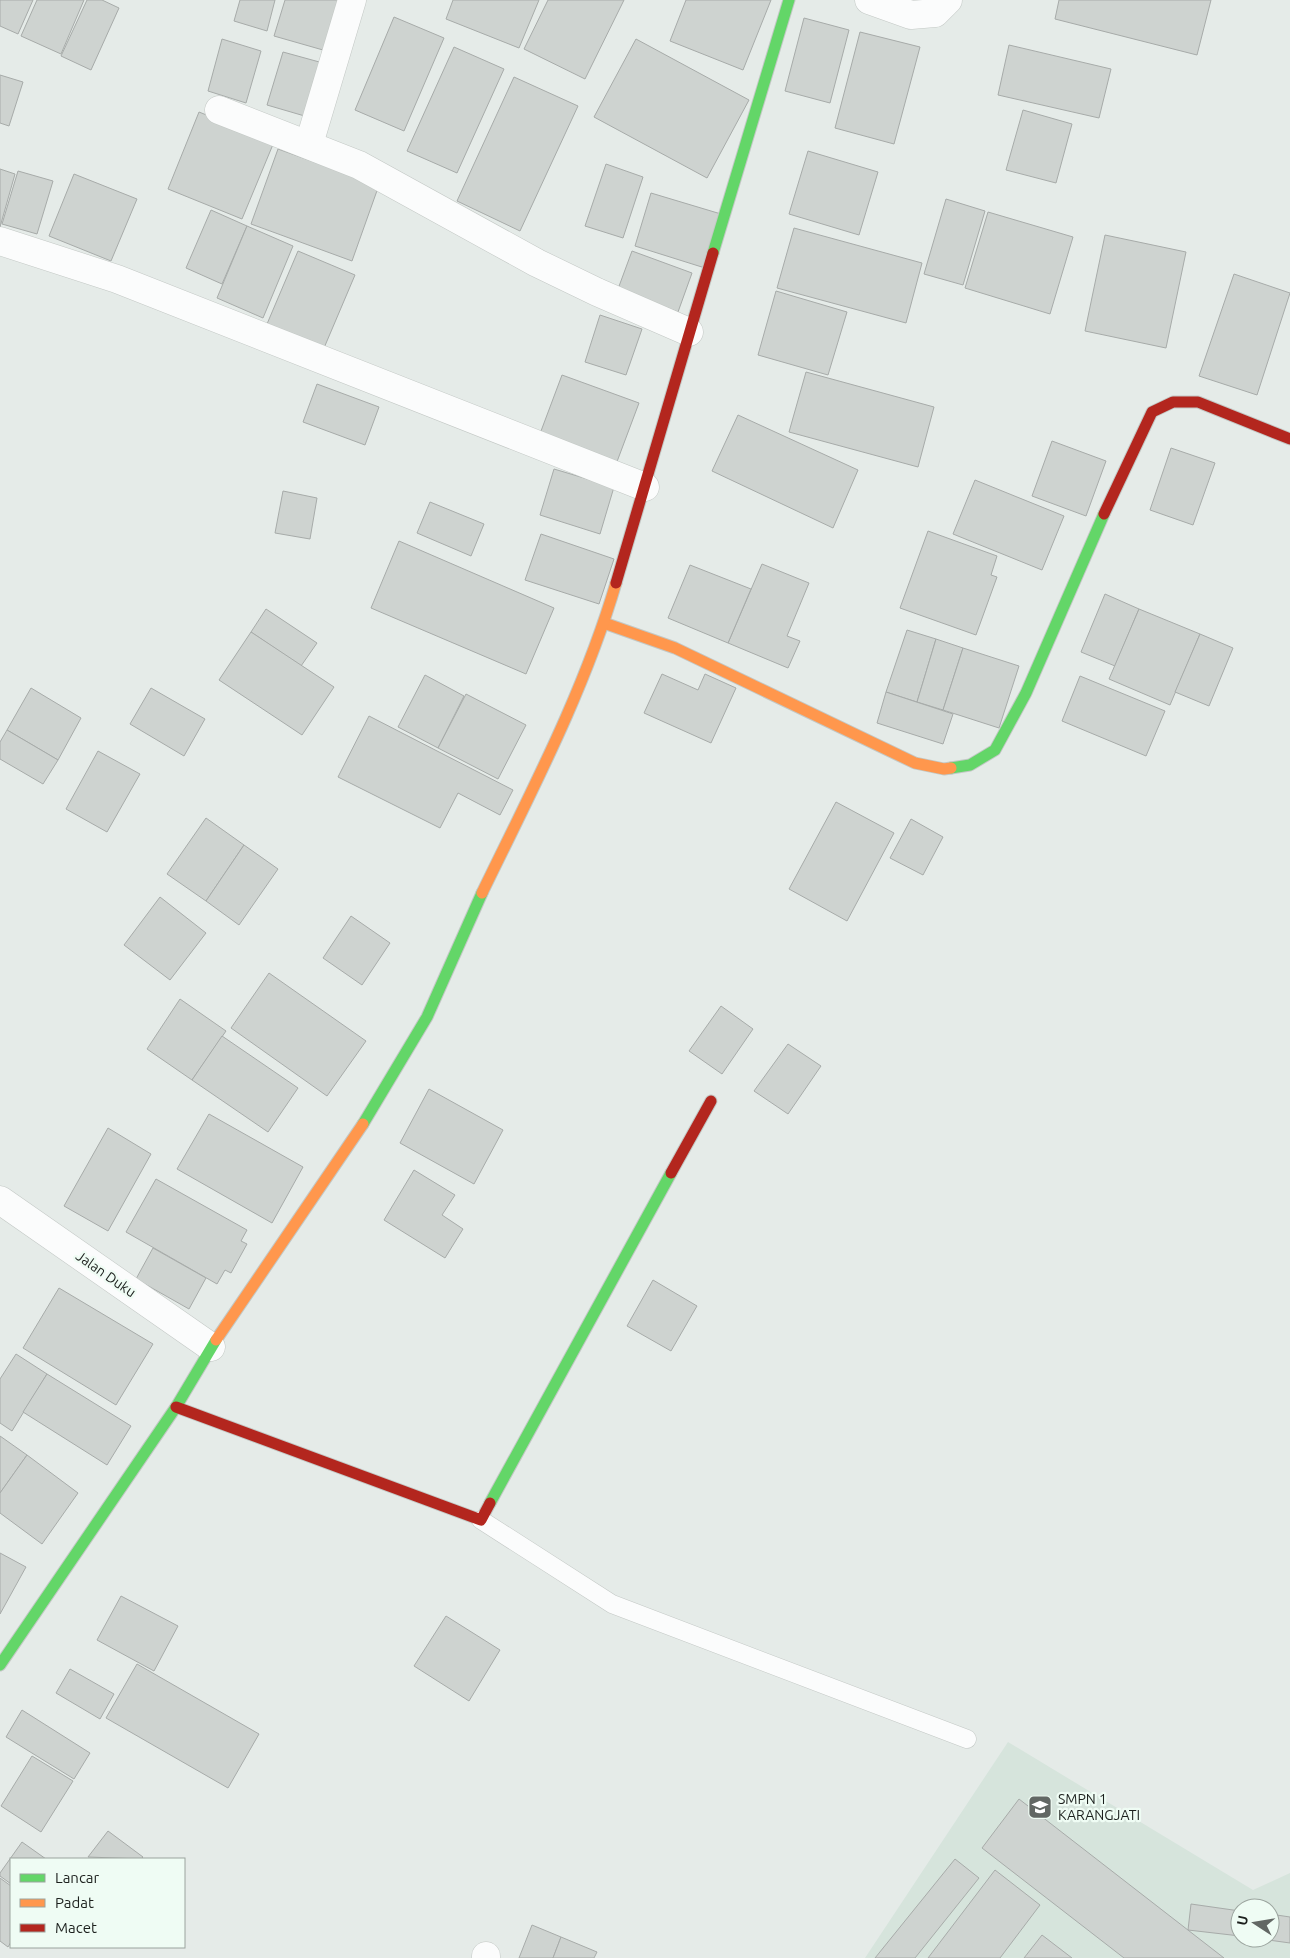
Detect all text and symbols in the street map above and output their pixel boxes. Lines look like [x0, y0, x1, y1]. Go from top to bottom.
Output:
street label: Jalan Duku [73, 1248, 139, 1300]
place label: SMPN 1 KARANGJATI [1058, 1791, 1140, 1823]
school or university icon: SMPN 1 KARANGJATI [1027, 1794, 1053, 1820]
legend [10, 1858, 185, 1948]
text: Lancar [55, 1869, 100, 1886]
text: Padat [55, 1894, 94, 1911]
north arrow [1230, 1898, 1280, 1948]
text: U [1233, 1914, 1251, 1927]
text: Macet [55, 1919, 97, 1936]

